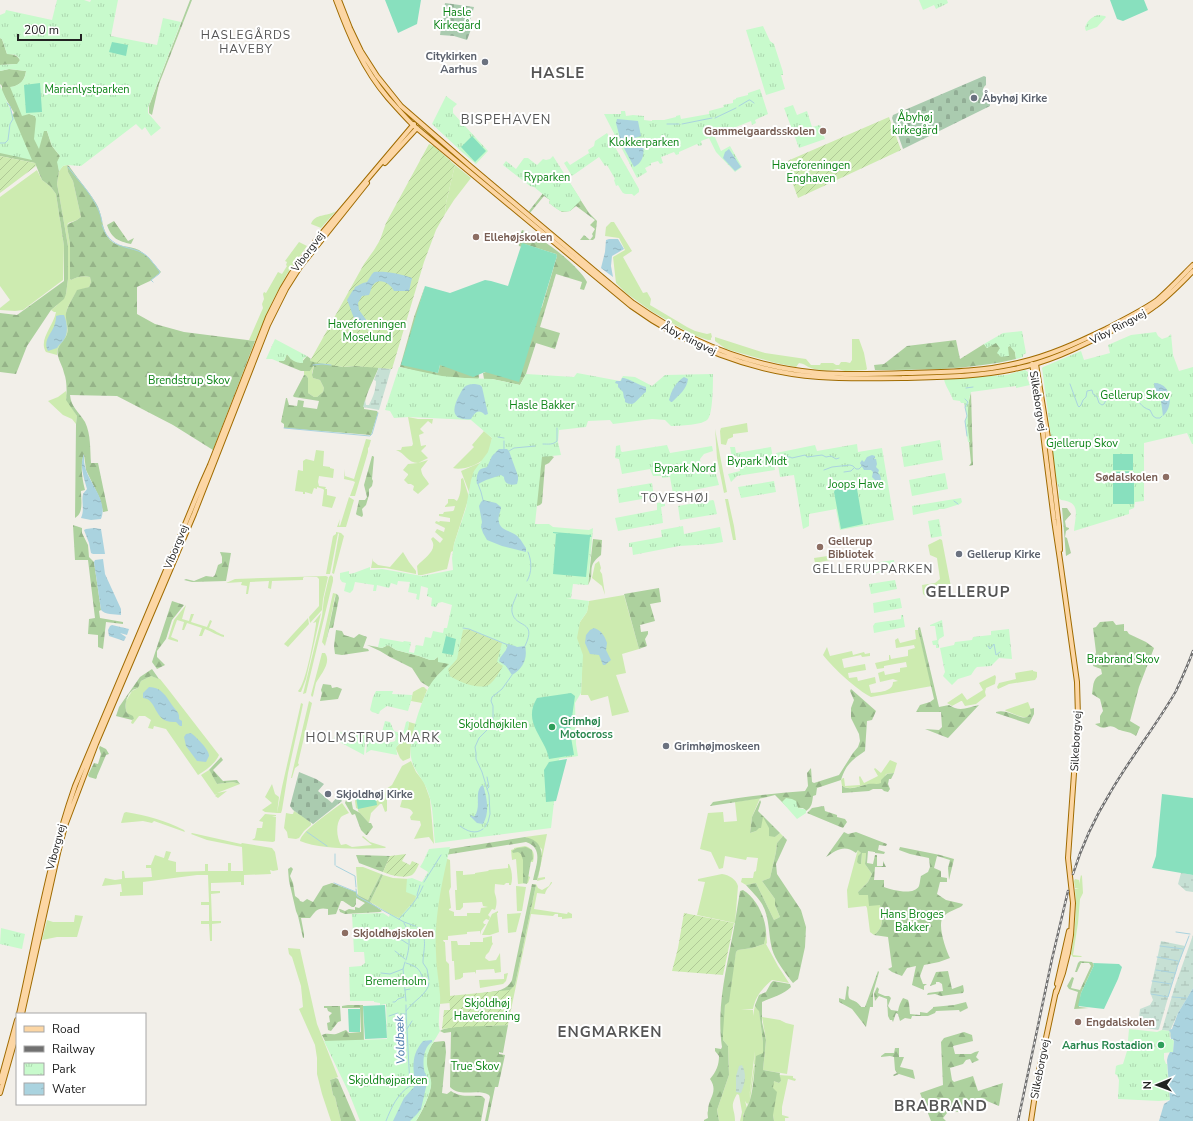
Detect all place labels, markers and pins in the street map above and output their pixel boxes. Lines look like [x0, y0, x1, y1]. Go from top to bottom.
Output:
place label: Citykirken Aarhus [425, 49, 477, 77]
marker: Citykirken Aarhus [480, 57, 490, 67]
place label: Åbyhøj Kirke [982, 90, 1047, 106]
marker: Åbyhøj Kirke [969, 93, 979, 103]
place label: Gammelgaardsskolen [704, 124, 815, 139]
marker: Gammelgaardsskolen [818, 126, 828, 136]
place label: Ellehøjskolen [484, 230, 552, 245]
marker: Ellehøjskolen [471, 232, 481, 242]
place label: Sødalskolen [1095, 470, 1158, 485]
marker: Sødalskolen [1161, 472, 1171, 482]
place label: Gellerup Bibliotek [828, 534, 875, 562]
marker: Gellerup Bibliotek [815, 542, 825, 552]
place label: Gellerup Kirke [967, 547, 1040, 562]
marker: Gellerup Kirke [954, 549, 964, 559]
place label: Grimhøj Motocross [560, 714, 613, 742]
marker: Grimhøj Motocross [547, 722, 557, 732]
place label: Grimhøjmoskeen [674, 739, 760, 754]
marker: Grimhøjmoskeen [661, 741, 671, 751]
place label: Skjoldhøj Kirke [336, 787, 413, 802]
marker: Skjoldhøj Kirke [323, 789, 333, 799]
place label: Skjoldhøjskolen [353, 926, 434, 941]
marker: Skjoldhøjskolen [340, 928, 350, 938]
place label: Engdalskolen [1086, 1015, 1155, 1030]
marker: Engdalskolen [1073, 1017, 1083, 1027]
place label: Aarhus Rostadion [1062, 1038, 1153, 1053]
marker: Aarhus Rostadion [1156, 1040, 1166, 1050]

